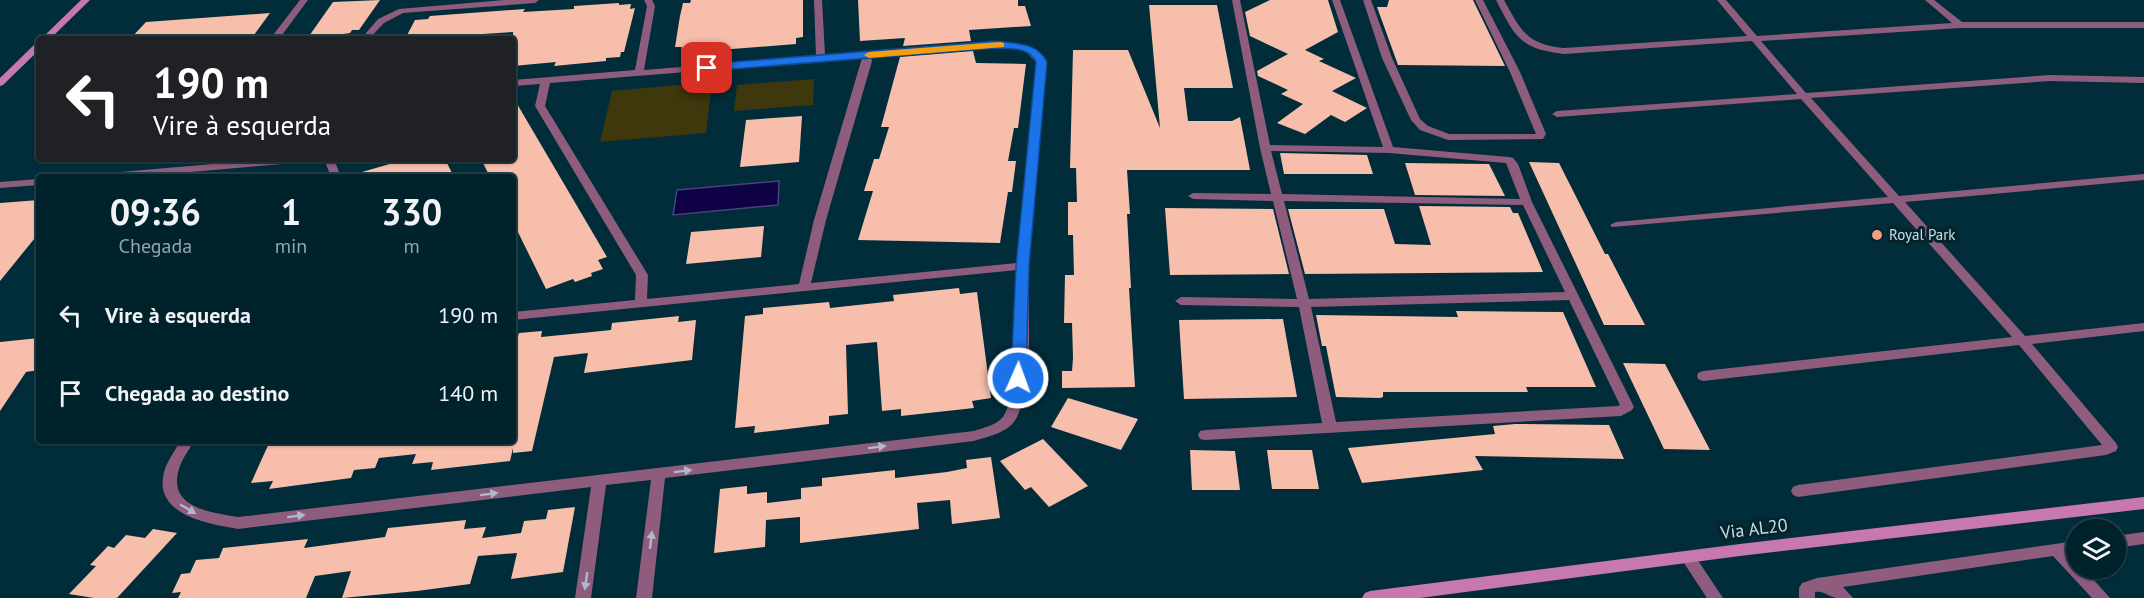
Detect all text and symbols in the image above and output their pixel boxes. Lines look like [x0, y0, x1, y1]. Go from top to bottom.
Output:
pin [681, 42, 732, 93]
icon: arrive [690, 51, 723, 84]
text: 190 m [153, 55, 269, 110]
icon: left [54, 60, 132, 138]
text: Vire à esquerda [153, 108, 331, 142]
text: 09:36 [110, 188, 201, 235]
text: 1 [281, 188, 301, 235]
text: 330 [381, 188, 442, 235]
place label: Royal Park [1889, 225, 1956, 244]
marker: Royal Park [1870, 228, 1884, 242]
text: Chegada [119, 233, 192, 259]
text: min [275, 233, 307, 259]
text: m [404, 233, 420, 259]
icon: left [54, 299, 87, 332]
text: Vire à esquerda [105, 301, 251, 329]
text: 190 m [438, 301, 498, 329]
position arrow [986, 346, 1050, 410]
icon: arrive [54, 377, 87, 410]
text: Chegada ao destino [105, 379, 289, 407]
text: 140 m [438, 379, 498, 407]
one-way arrow [867, 443, 886, 452]
one-way arrow [674, 466, 693, 475]
one-way arrow [480, 489, 499, 498]
one-way arrow [180, 504, 197, 514]
one-way arrow [286, 511, 305, 521]
street label: Via AL20 [1718, 513, 1789, 544]
map controls [2066, 519, 2126, 579]
button: layers [2066, 519, 2126, 579]
one-way arrow [646, 530, 655, 549]
one-way arrow [581, 571, 590, 590]

